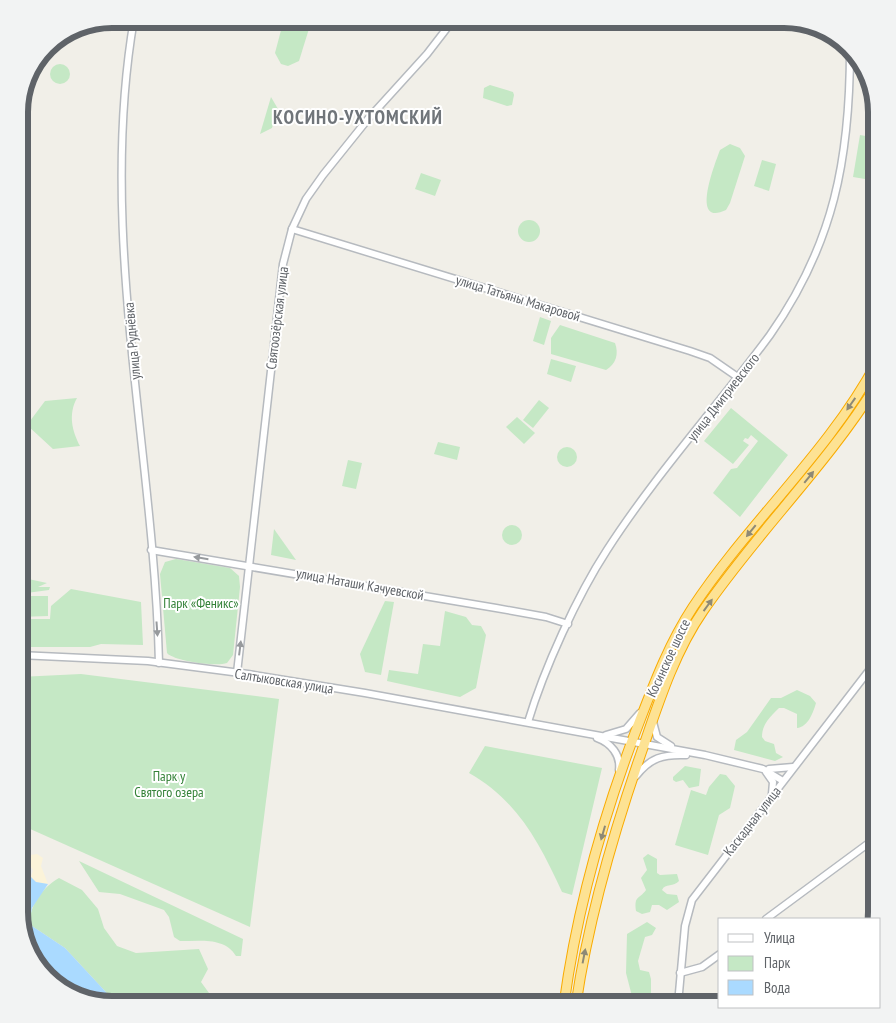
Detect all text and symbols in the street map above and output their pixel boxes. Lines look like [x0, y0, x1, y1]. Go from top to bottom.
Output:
district label: КОСИНО-УХТОМСКИЙ [273, 105, 443, 129]
street label: Святоозёрская улица [262, 265, 292, 371]
street label: улица Татьяны Макаровой [454, 271, 582, 325]
street label: улица Руднёвка [120, 301, 144, 381]
street label: улица Дмитриевского [683, 349, 763, 445]
one-way arrow [846, 397, 856, 410]
one-way arrow [803, 471, 814, 484]
one-way arrow [746, 525, 757, 538]
one-way arrow [193, 553, 209, 561]
street label: улица Наташи Качуевской [295, 564, 425, 604]
park label: Парк «Феникс» [163, 594, 239, 612]
one-way arrow [703, 598, 713, 611]
street label: Косинское шоссе [642, 616, 694, 700]
one-way arrow [154, 621, 162, 637]
one-way arrow [236, 640, 244, 656]
street label: Салтыковская улица [233, 664, 335, 698]
park label: Парк у Святого озера [134, 767, 204, 801]
street label: Каскадная улица [719, 783, 785, 859]
one-way arrow [598, 825, 606, 840]
legend [718, 918, 881, 1008]
text: Улица [764, 928, 795, 947]
one-way arrow [581, 948, 589, 964]
text: Парк [764, 953, 790, 972]
text: Вода [764, 978, 790, 997]

